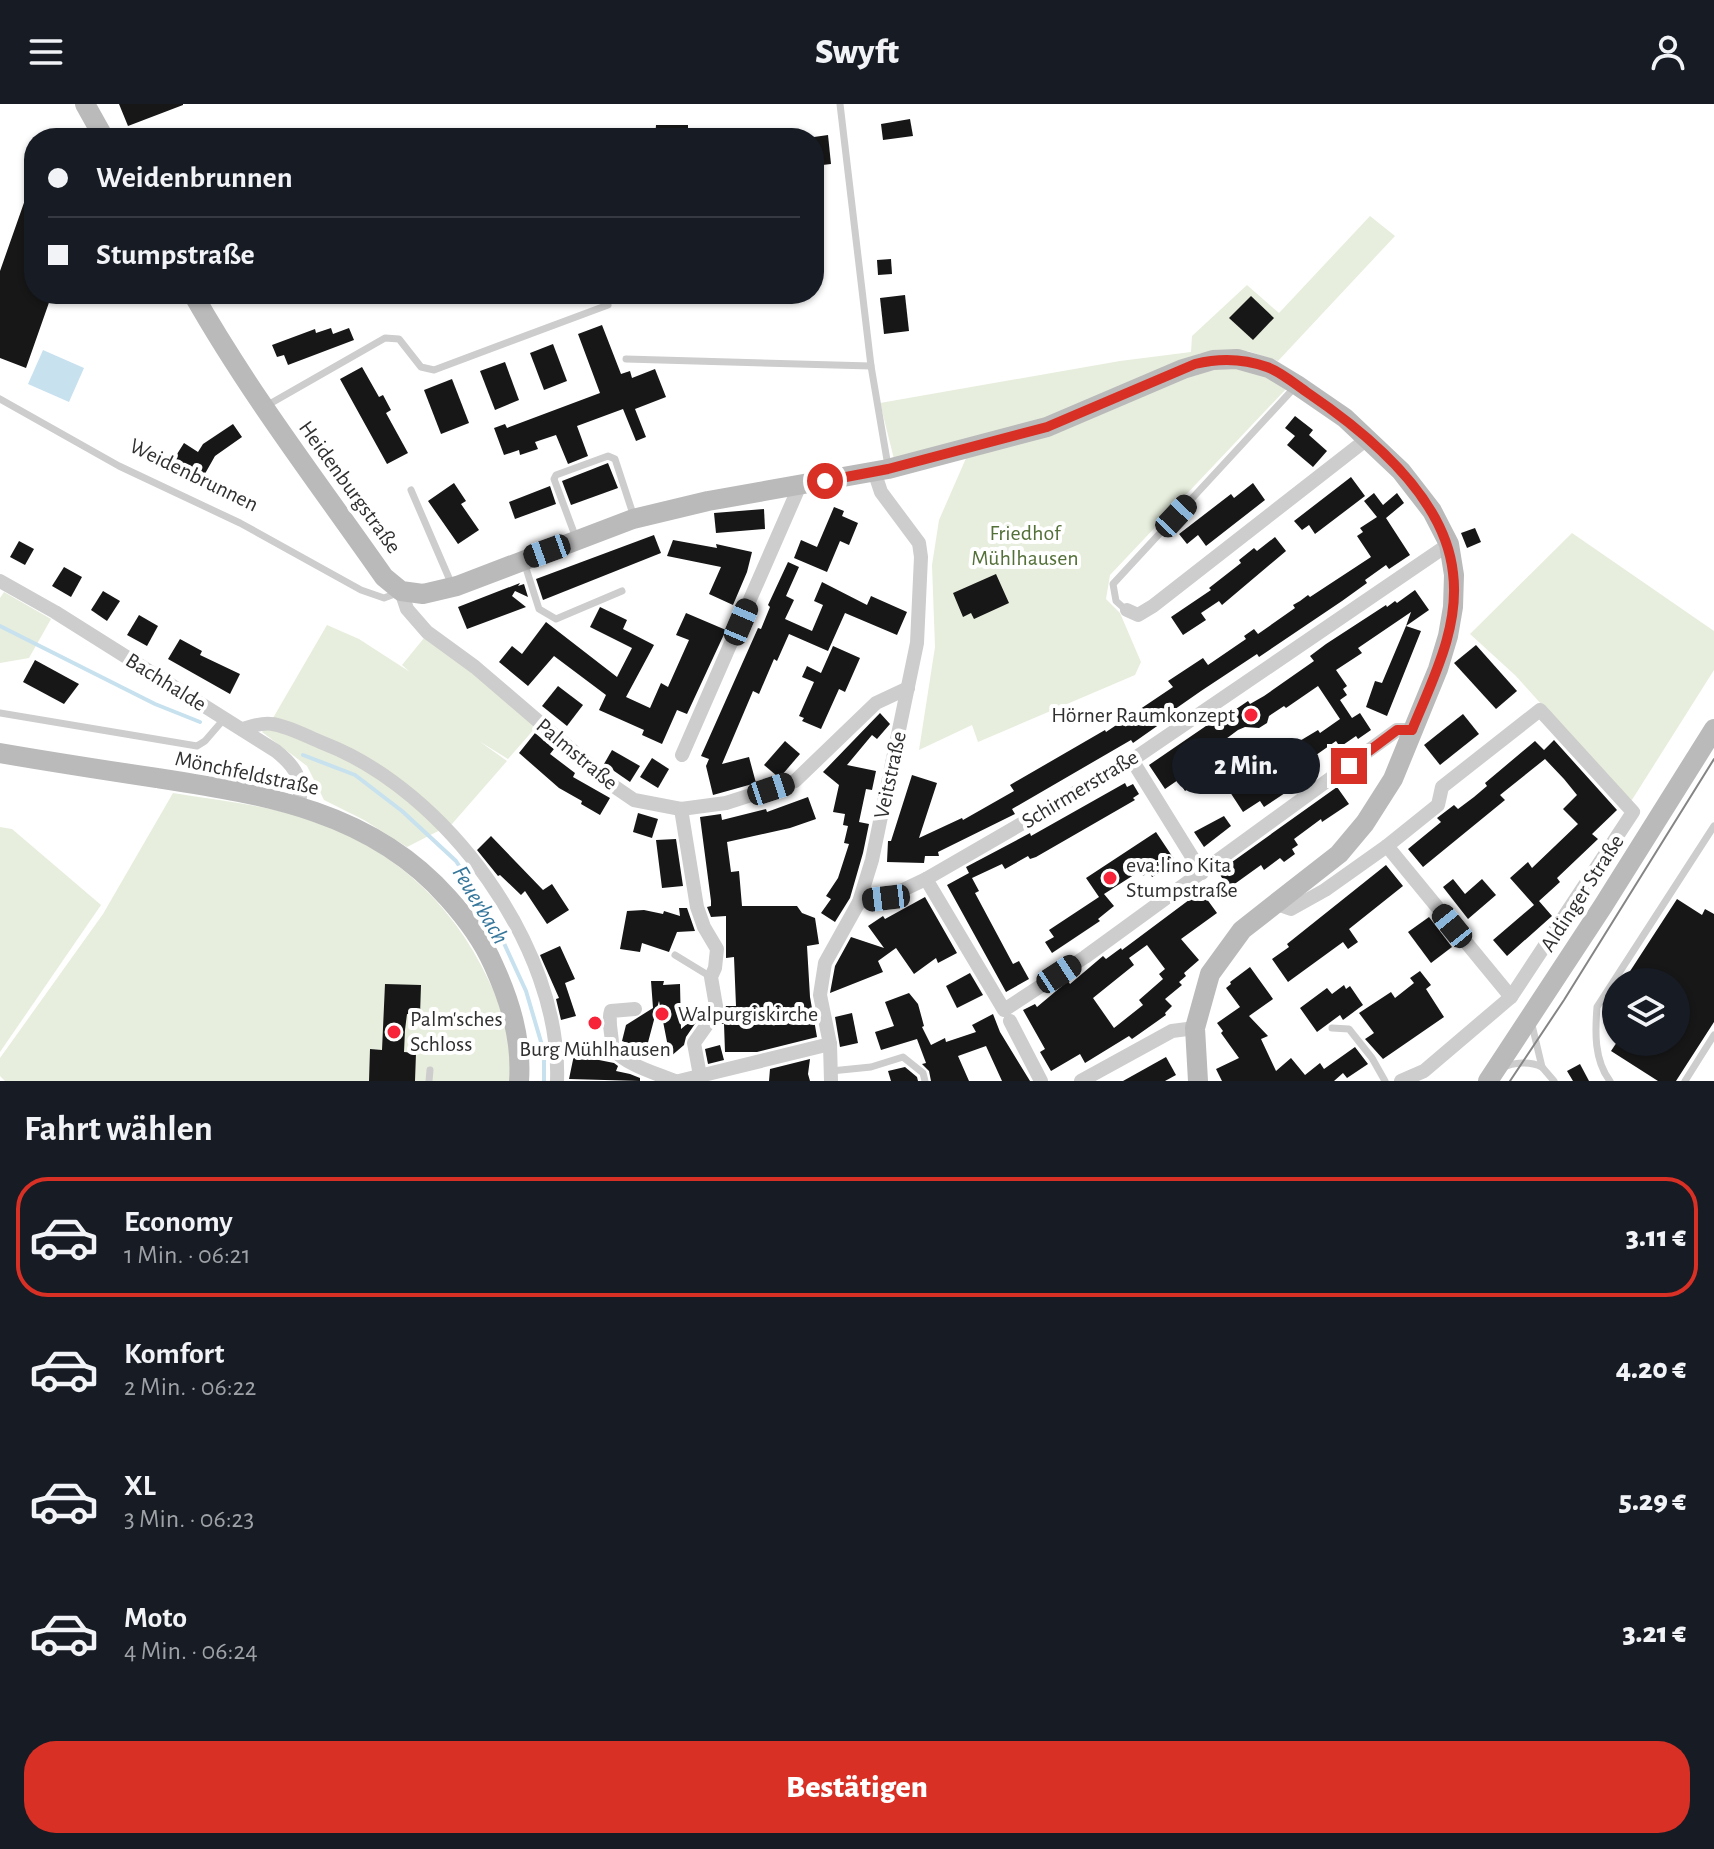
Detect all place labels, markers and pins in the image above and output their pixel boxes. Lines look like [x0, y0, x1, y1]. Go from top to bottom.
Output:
place label: Hörner Raumkonzept [1051, 704, 1235, 726]
marker: Hörner Raumkonzept [1242, 706, 1260, 724]
place label: eva:lino Kita Stumpstraße [1126, 854, 1238, 901]
marker: eva:lino Kita Stumpstraße [1101, 869, 1119, 887]
place label: Walpurgiskirche [678, 1003, 818, 1025]
marker: Walpurgiskirche [653, 1005, 671, 1023]
place label: Palm'sches Schloss [410, 1008, 503, 1055]
marker: Burg Mühlhausen [586, 1014, 604, 1032]
marker: Palm'sches Schloss [385, 1023, 403, 1041]
place label: Burg Mühlhausen [519, 1038, 671, 1060]

